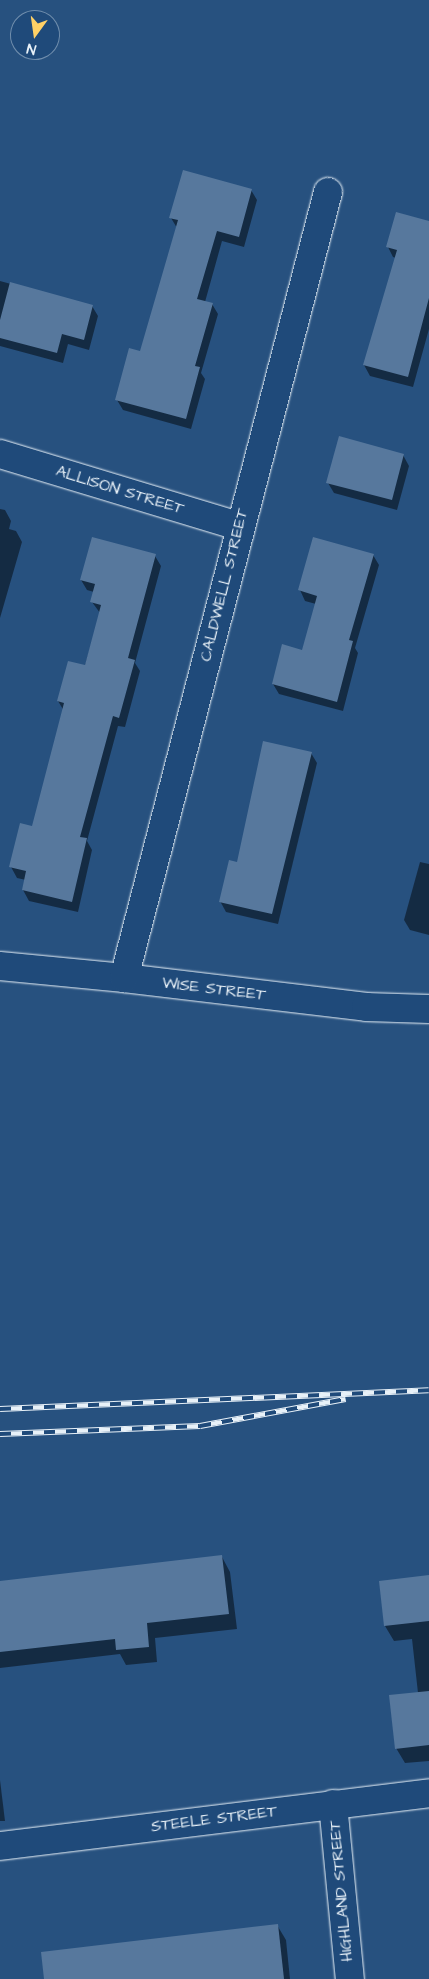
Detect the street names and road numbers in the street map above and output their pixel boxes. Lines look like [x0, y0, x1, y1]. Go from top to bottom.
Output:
street label: ALLISON STREET [54, 461, 186, 519]
street label: CALDWELL STREET [196, 507, 252, 663]
street label: WISE STREET [161, 973, 267, 1005]
street label: STEELE STREET [150, 1802, 278, 1836]
street label: HIGHLAND STREET [325, 1820, 357, 1962]

